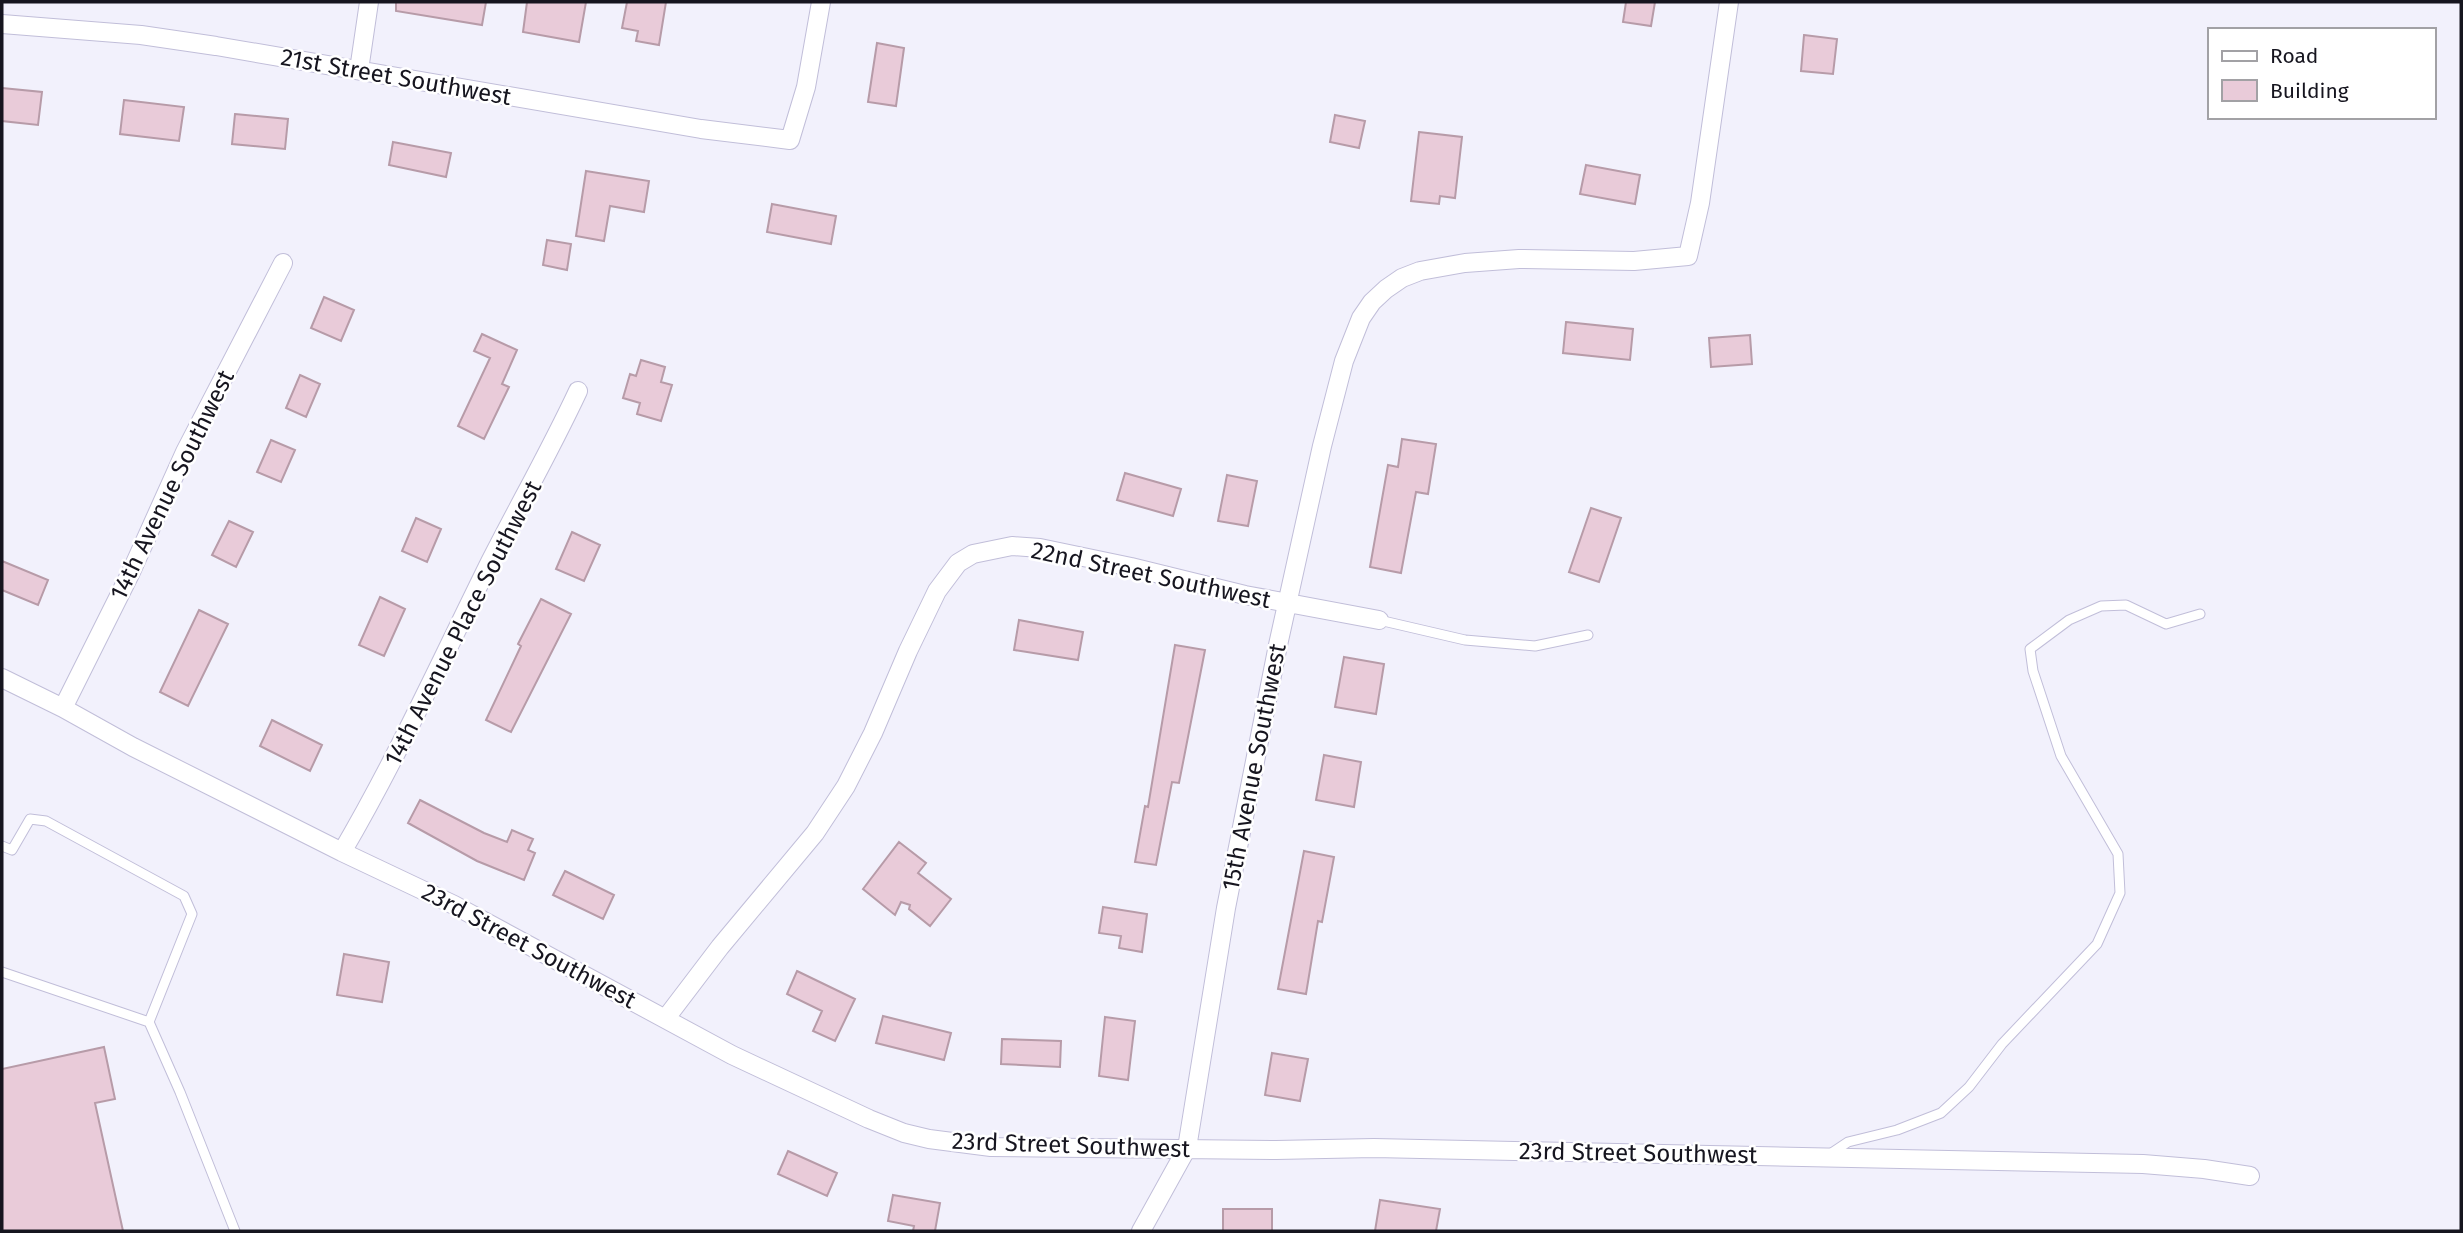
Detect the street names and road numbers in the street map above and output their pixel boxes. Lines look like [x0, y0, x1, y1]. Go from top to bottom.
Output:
street label: 21st Street Southwest [279, 43, 514, 111]
street label: 14th Avenue Southwest [104, 365, 240, 604]
street label: 14th Avenue Place Southwest [379, 475, 547, 770]
street label: 22nd Street Southwest [1029, 536, 1274, 614]
street label: 15th Avenue Southwest [1216, 641, 1292, 893]
street label: 23rd Street Southwest [417, 878, 641, 1014]
street label: 23rd Street Southwest [951, 1127, 1191, 1163]
street label: 23rd Street Southwest [1519, 1137, 1758, 1169]

